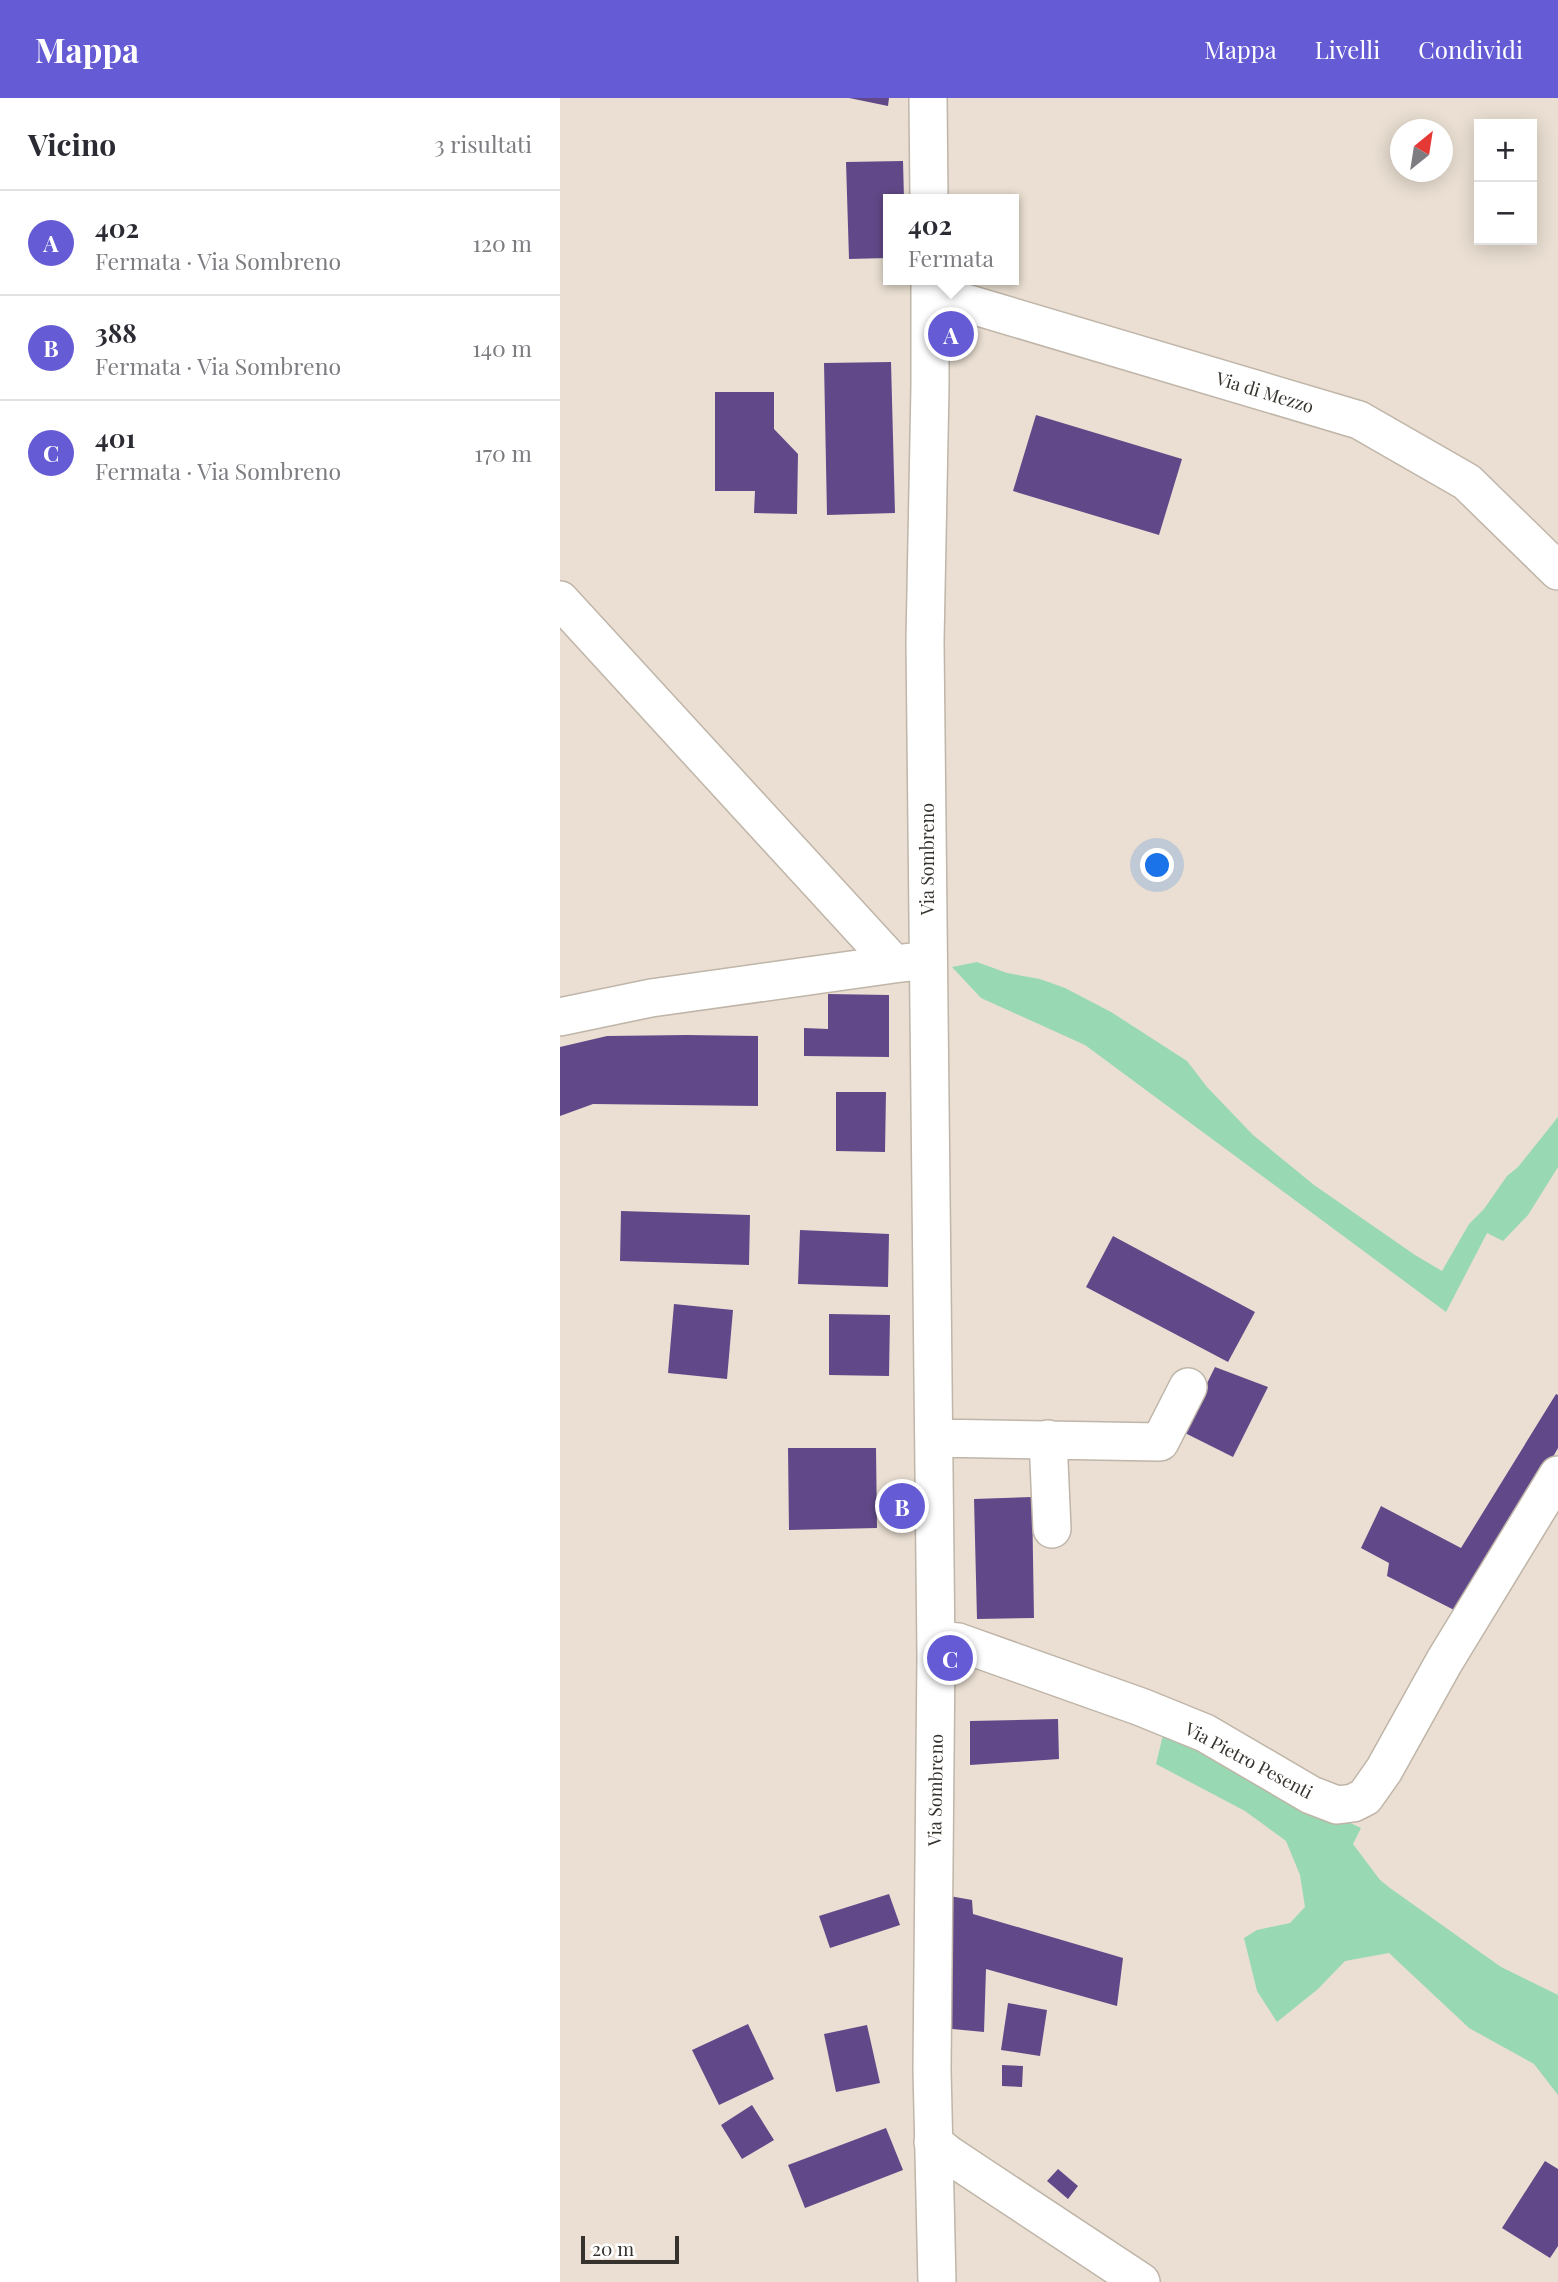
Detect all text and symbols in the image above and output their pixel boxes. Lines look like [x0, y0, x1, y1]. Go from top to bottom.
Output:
text: Mappa [35, 27, 139, 71]
text: Mappa [1204, 33, 1277, 65]
text: Livelli [1315, 33, 1380, 65]
text: Condividi [1418, 33, 1523, 65]
north arrow [1390, 119, 1453, 182]
map controls [1474, 119, 1537, 245]
button: + [1474, 119, 1537, 182]
text: Vicino [28, 124, 116, 164]
text: 3 risultati [434, 128, 532, 159]
button: − [1474, 182, 1537, 245]
popup [883, 194, 1019, 285]
text: 402 [908, 207, 952, 242]
text: 402 [95, 210, 139, 245]
text: A [43, 227, 59, 258]
text: 120 m [473, 227, 532, 258]
text: Fermata [908, 242, 994, 273]
text: Fermata · Via Sombreno [95, 245, 341, 276]
pin: A [928, 308, 974, 360]
text: 388 [95, 315, 137, 350]
text: B [43, 332, 59, 363]
text: 140 m [472, 332, 532, 363]
text: Fermata · Via Sombreno [95, 350, 341, 381]
street label: Via di Mezzo [1212, 365, 1317, 418]
text: 401 [95, 420, 135, 455]
text: C [43, 437, 59, 468]
text: 170 m [474, 437, 532, 468]
text: Fermata · Via Sombreno [95, 455, 341, 486]
street label: Via Sombreno [915, 803, 939, 916]
your location [1140, 848, 1174, 882]
pin: B [879, 1480, 925, 1532]
pin: C [927, 1632, 973, 1684]
street label: Via Pietro Pesenti [1180, 1716, 1317, 1804]
street label: Via Sombreno [922, 1733, 948, 1847]
scale bar [581, 2233, 679, 2265]
text: 20 m [592, 2235, 634, 2261]

